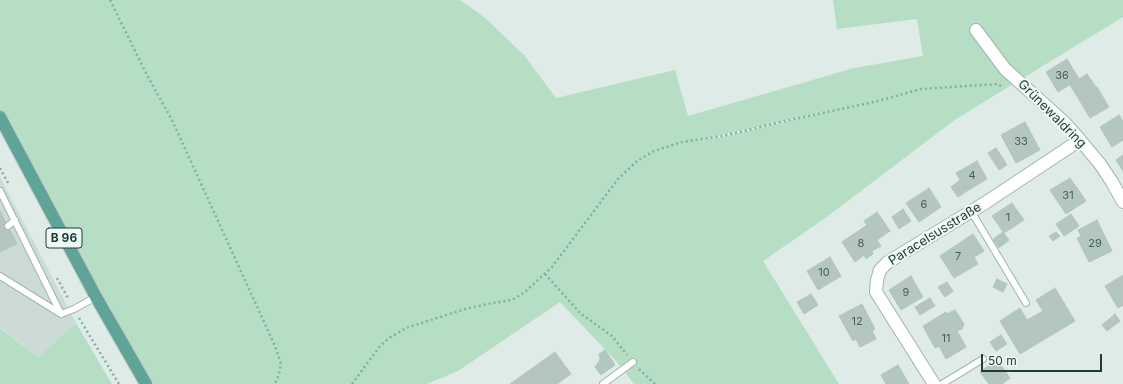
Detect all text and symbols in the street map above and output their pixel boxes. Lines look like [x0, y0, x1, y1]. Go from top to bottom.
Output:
house number: 36 [1055, 69, 1069, 83]
street label: Grünewaldring [1015, 77, 1089, 151]
house number: 33 [1014, 135, 1028, 149]
house number: 4 [968, 169, 976, 183]
house number: 31 [1062, 189, 1074, 203]
house number: 6 [921, 198, 927, 212]
street label: Paracelsusstraße [886, 199, 984, 269]
house number: 1 [1006, 211, 1010, 225]
road number: B 96 [46, 228, 82, 248]
house number: 8 [858, 237, 864, 251]
house number: 29 [1088, 237, 1102, 251]
house number: 7 [955, 250, 961, 264]
house number: 10 [818, 266, 830, 280]
house number: 9 [903, 286, 909, 300]
house number: 12 [851, 315, 863, 329]
house number: 11 [942, 332, 950, 346]
scale bar [983, 346, 1104, 372]
text: 50 m [988, 353, 1017, 368]

